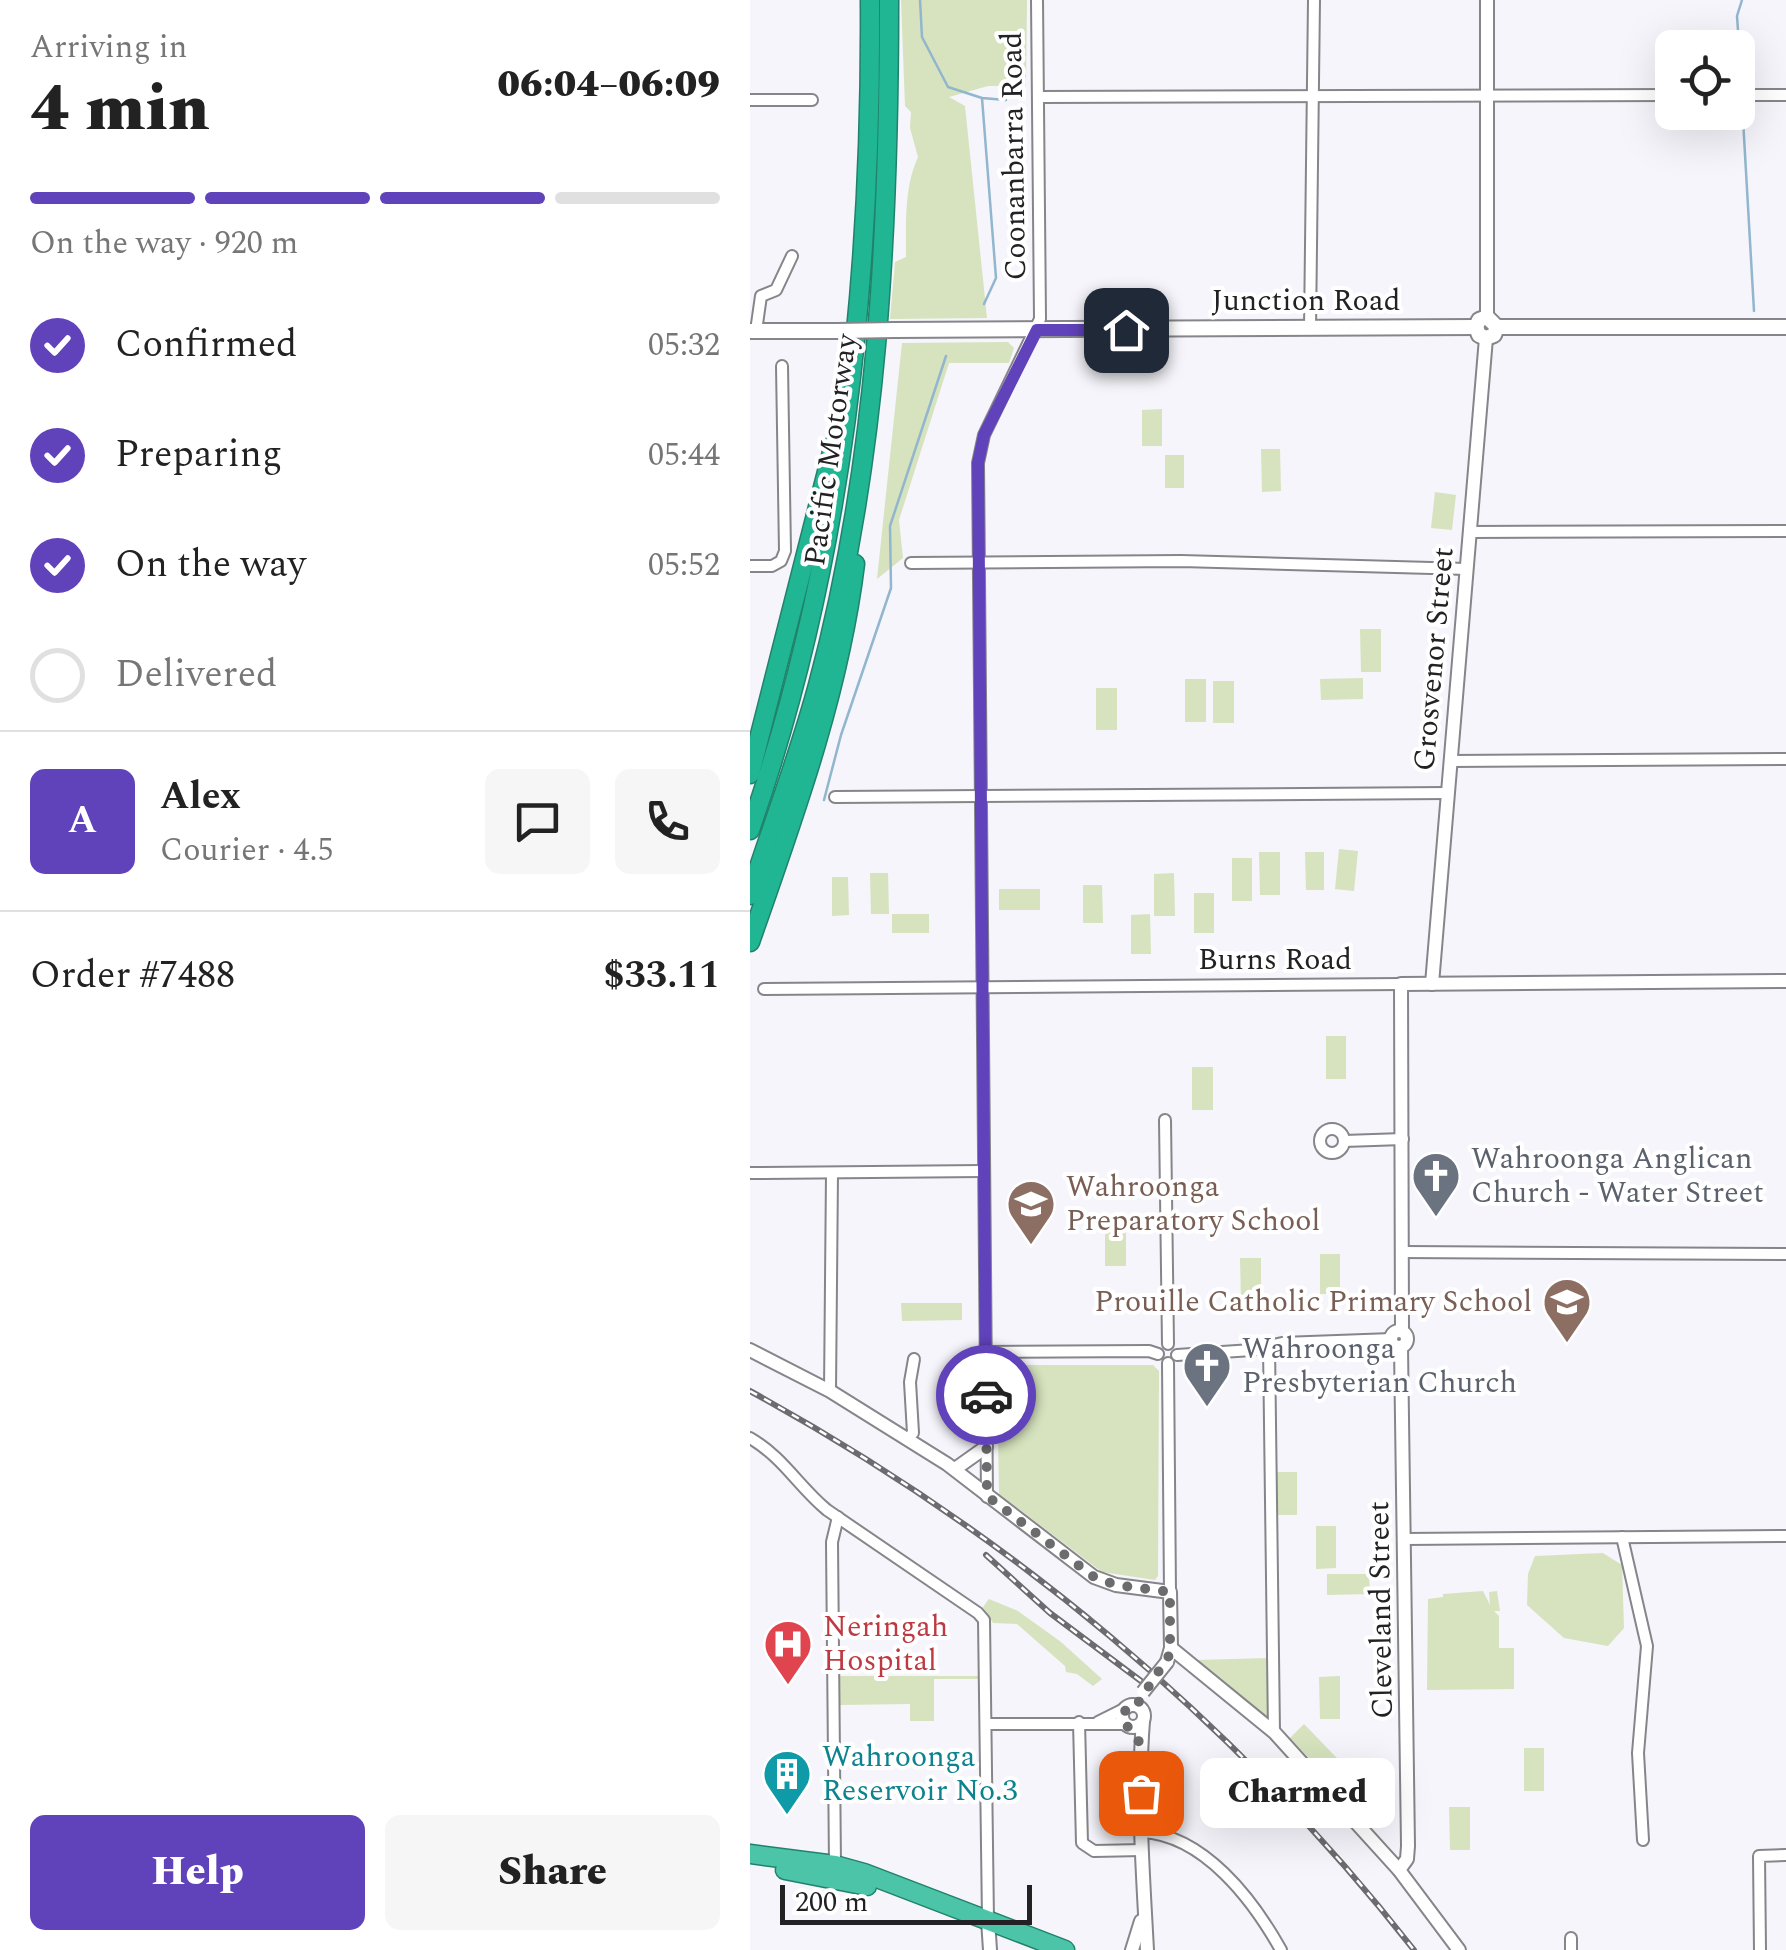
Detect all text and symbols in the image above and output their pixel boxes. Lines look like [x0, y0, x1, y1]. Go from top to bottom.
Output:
text: Arriving in [30, 23, 187, 72]
map controls [1655, 30, 1755, 130]
button: locate [1655, 30, 1755, 130]
street label: Coonanbarra Road [989, 31, 1039, 281]
text: 06:04–06:09 [497, 56, 720, 114]
text: 4 min [30, 60, 210, 159]
text: On the way · 920 m [30, 219, 298, 268]
street label: Junction Road [1212, 278, 1400, 324]
pin [1084, 288, 1169, 373]
icon: home [1099, 303, 1154, 358]
text: Confirmed [115, 316, 297, 374]
icon: check [30, 318, 85, 373]
text: 05:32 [648, 321, 720, 370]
street label: Pacific Motorway [792, 330, 870, 569]
text: Preparing [115, 426, 282, 484]
icon: check [30, 428, 85, 483]
text: 05:44 [648, 431, 720, 480]
text: On the way [115, 536, 306, 594]
icon: check [30, 538, 85, 593]
text: 05:52 [648, 541, 720, 590]
street label: Grosvenor Street [1401, 545, 1467, 773]
text: Delivered [115, 646, 277, 704]
text: Alex [160, 768, 241, 826]
button: chat [485, 769, 590, 874]
button: phone [615, 769, 720, 874]
text: A [68, 792, 97, 850]
text: Courier · 4.5 [160, 826, 333, 875]
street label: Burns Road [1198, 937, 1352, 983]
text: Order #7488 [30, 947, 235, 1005]
text: $33.11 [603, 947, 720, 1005]
place label: Wahroonga Anglican Church - Water Street [1471, 1136, 1764, 1216]
church icon: Wahroonga Anglican Church - Water Street [1410, 1150, 1462, 1218]
place label: Wahroonga Preparatory School [1066, 1164, 1320, 1244]
school or university icon: Wahroonga Preparatory School [1005, 1178, 1057, 1246]
school or university icon: Prouille Catholic Primary School [1541, 1276, 1593, 1344]
place label: Prouille Catholic Primary School [1094, 1279, 1532, 1325]
place label: Wahroonga Presbyterian Church [1242, 1326, 1517, 1406]
church icon: Wahroonga Presbyterian Church [1181, 1340, 1233, 1408]
courier [936, 1345, 1036, 1445]
icon: car [959, 1368, 1014, 1423]
street label: Cleveland Street [1356, 1501, 1406, 1719]
place label: Neringah Hospital [823, 1604, 948, 1684]
hospital icon: Neringah Hospital [762, 1618, 814, 1686]
place label: Wahroonga Reservoir No.3 [822, 1734, 1018, 1814]
building icon: Wahroonga Reservoir No.3 [761, 1748, 813, 1816]
pin [1099, 1751, 1184, 1836]
callout: Charmed [1201, 1758, 1396, 1828]
icon: bag [1114, 1766, 1169, 1821]
text: Charmed [1228, 1768, 1367, 1817]
button: Help [30, 1815, 365, 1930]
button: Share [385, 1815, 720, 1930]
scale bar [780, 1880, 1032, 1924]
text: 200 m [795, 1881, 868, 1924]

